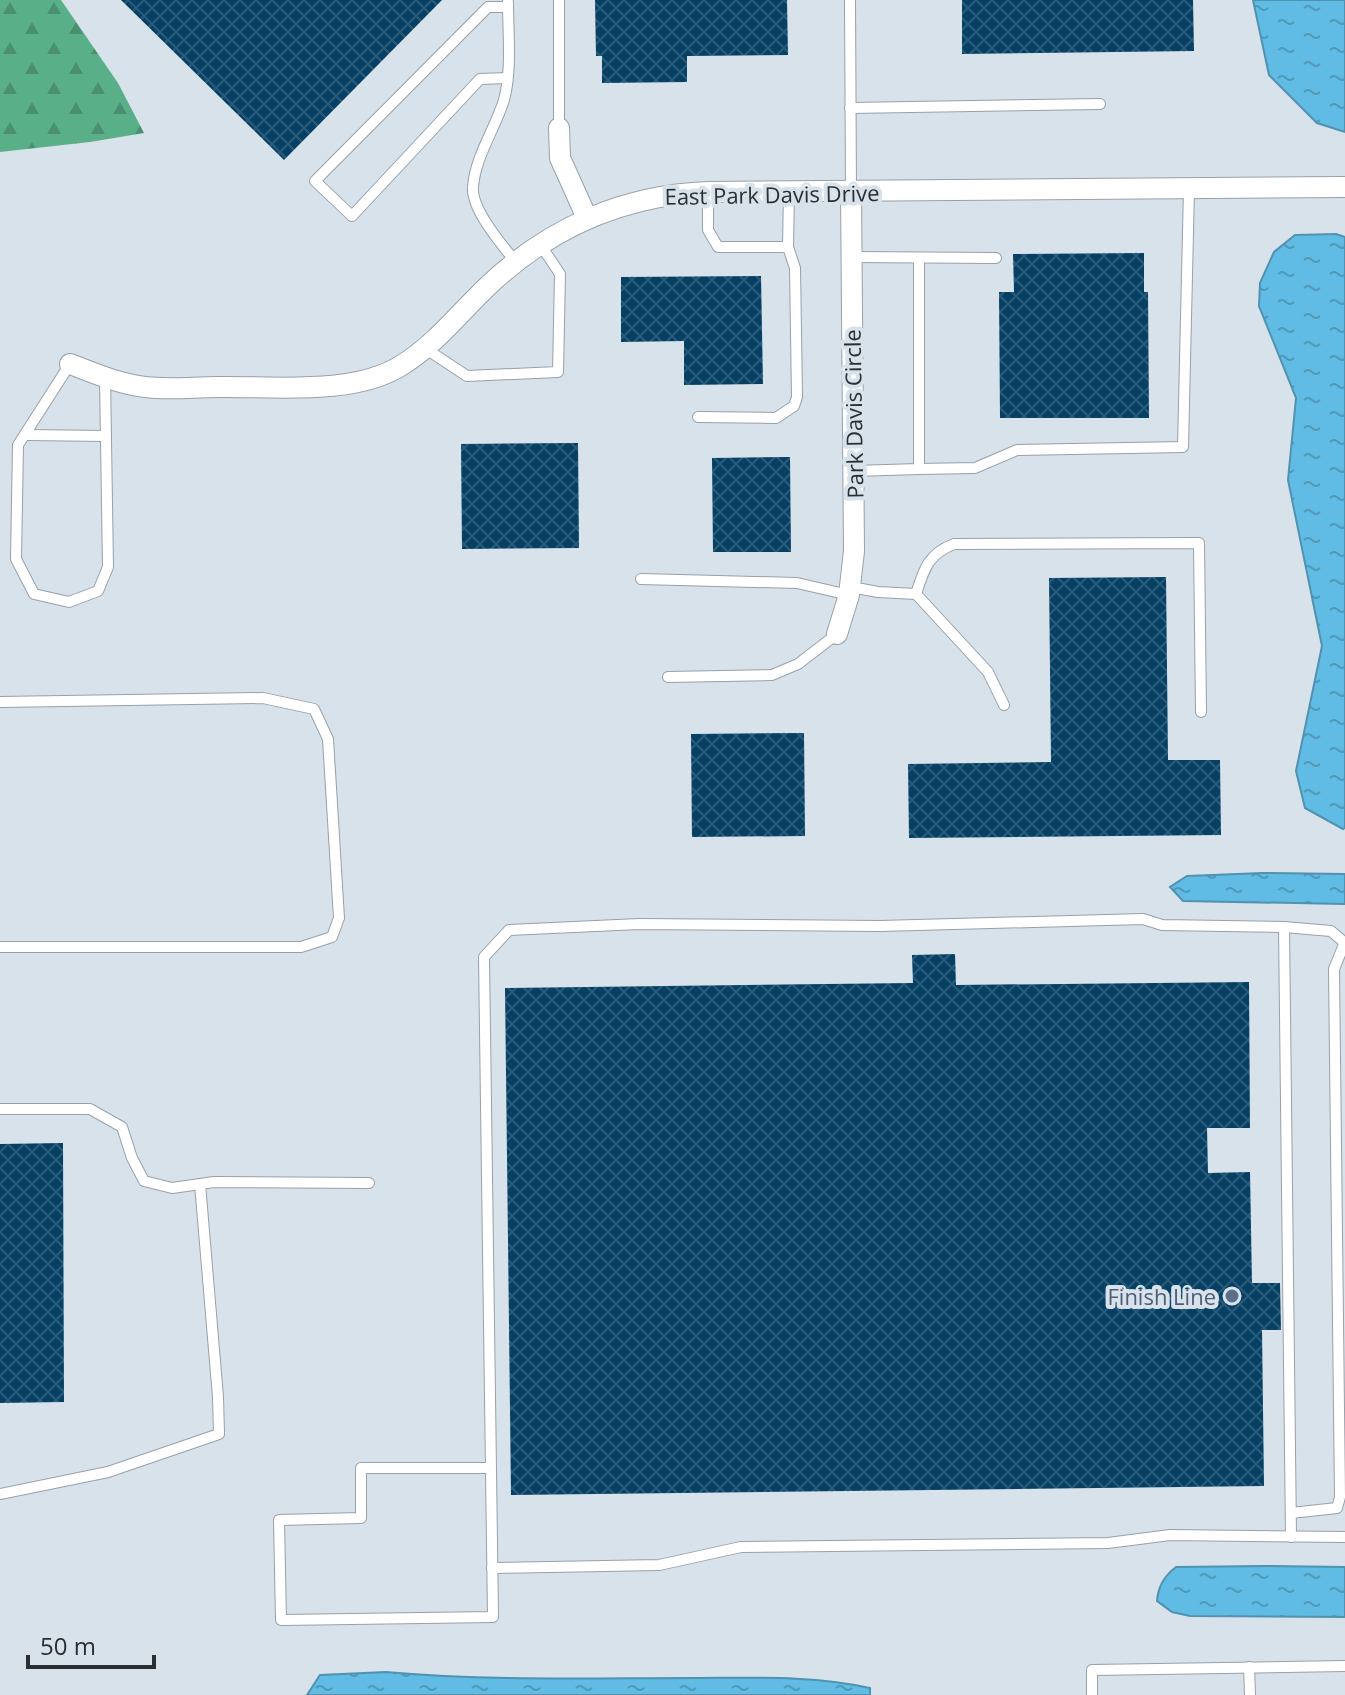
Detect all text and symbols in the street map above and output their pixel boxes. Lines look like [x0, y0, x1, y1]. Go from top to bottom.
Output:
street label: East Park Davis Drive [664, 177, 880, 211]
street label: Park Davis Circle [837, 329, 869, 499]
place label: Finish Line [1107, 1281, 1216, 1311]
marker: Finish Line [1223, 1287, 1241, 1305]
scale bar [28, 1619, 154, 1669]
text: 50 m [40, 1629, 96, 1662]

